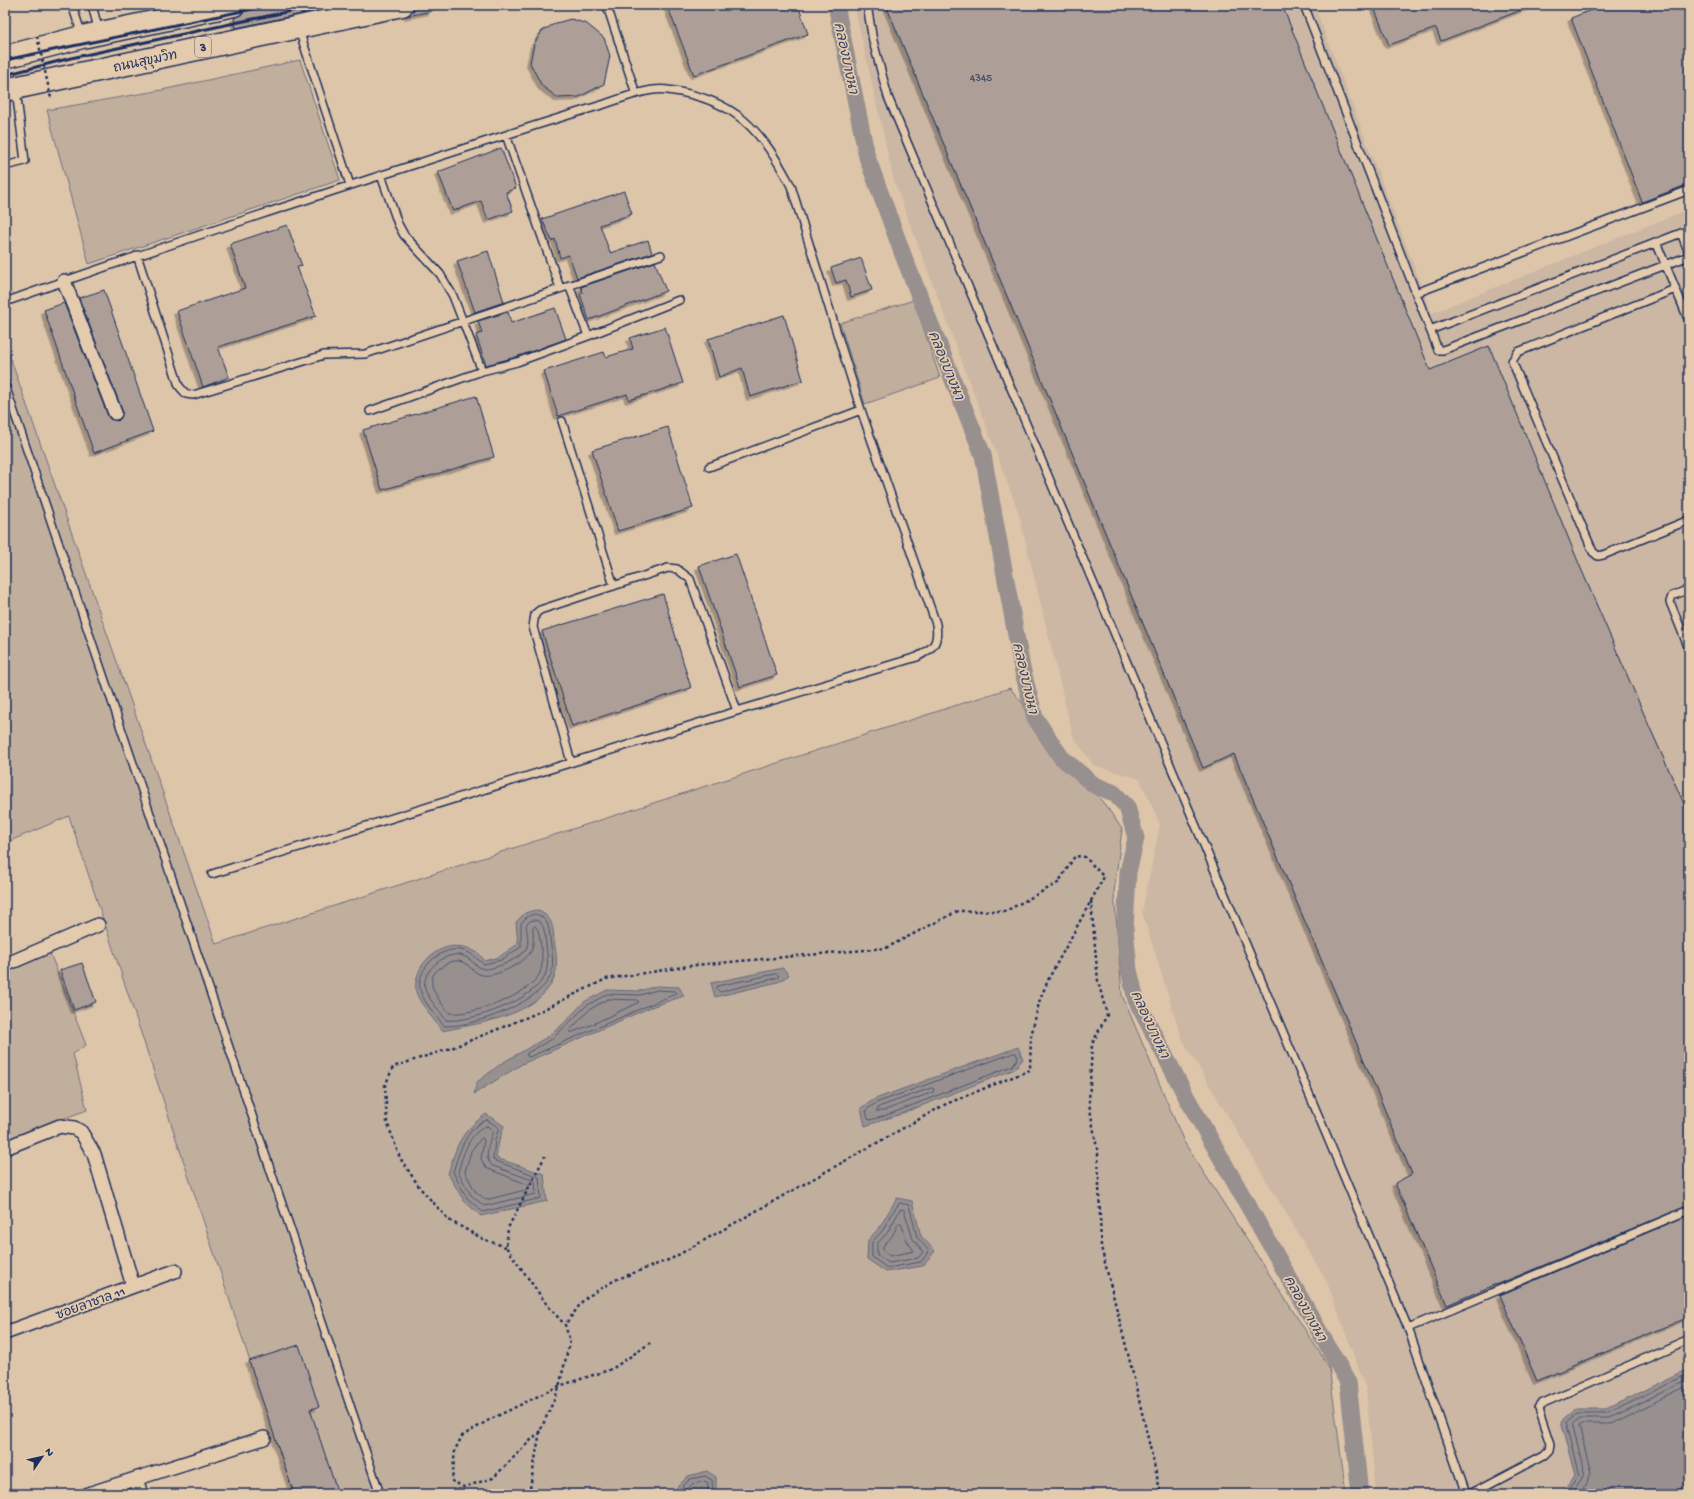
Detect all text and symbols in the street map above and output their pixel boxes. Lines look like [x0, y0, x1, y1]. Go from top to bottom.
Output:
water label: คลองบางนา [829, 21, 861, 97]
road number: 3 [195, 37, 211, 57]
street label: ถนนสุขุมวิท [112, 46, 179, 77]
house number: 4345 [970, 73, 992, 85]
water label: คลองบางนา [923, 329, 967, 404]
water label: คลองบางนา [1007, 641, 1040, 717]
water label: คลองบางนา [1126, 989, 1172, 1062]
water label: คลองบางนา [1279, 1273, 1329, 1346]
street label: ซอยลาซาล 11 [54, 1285, 128, 1324]
north arrow [22, 1437, 62, 1477]
text: N [42, 1446, 56, 1459]

